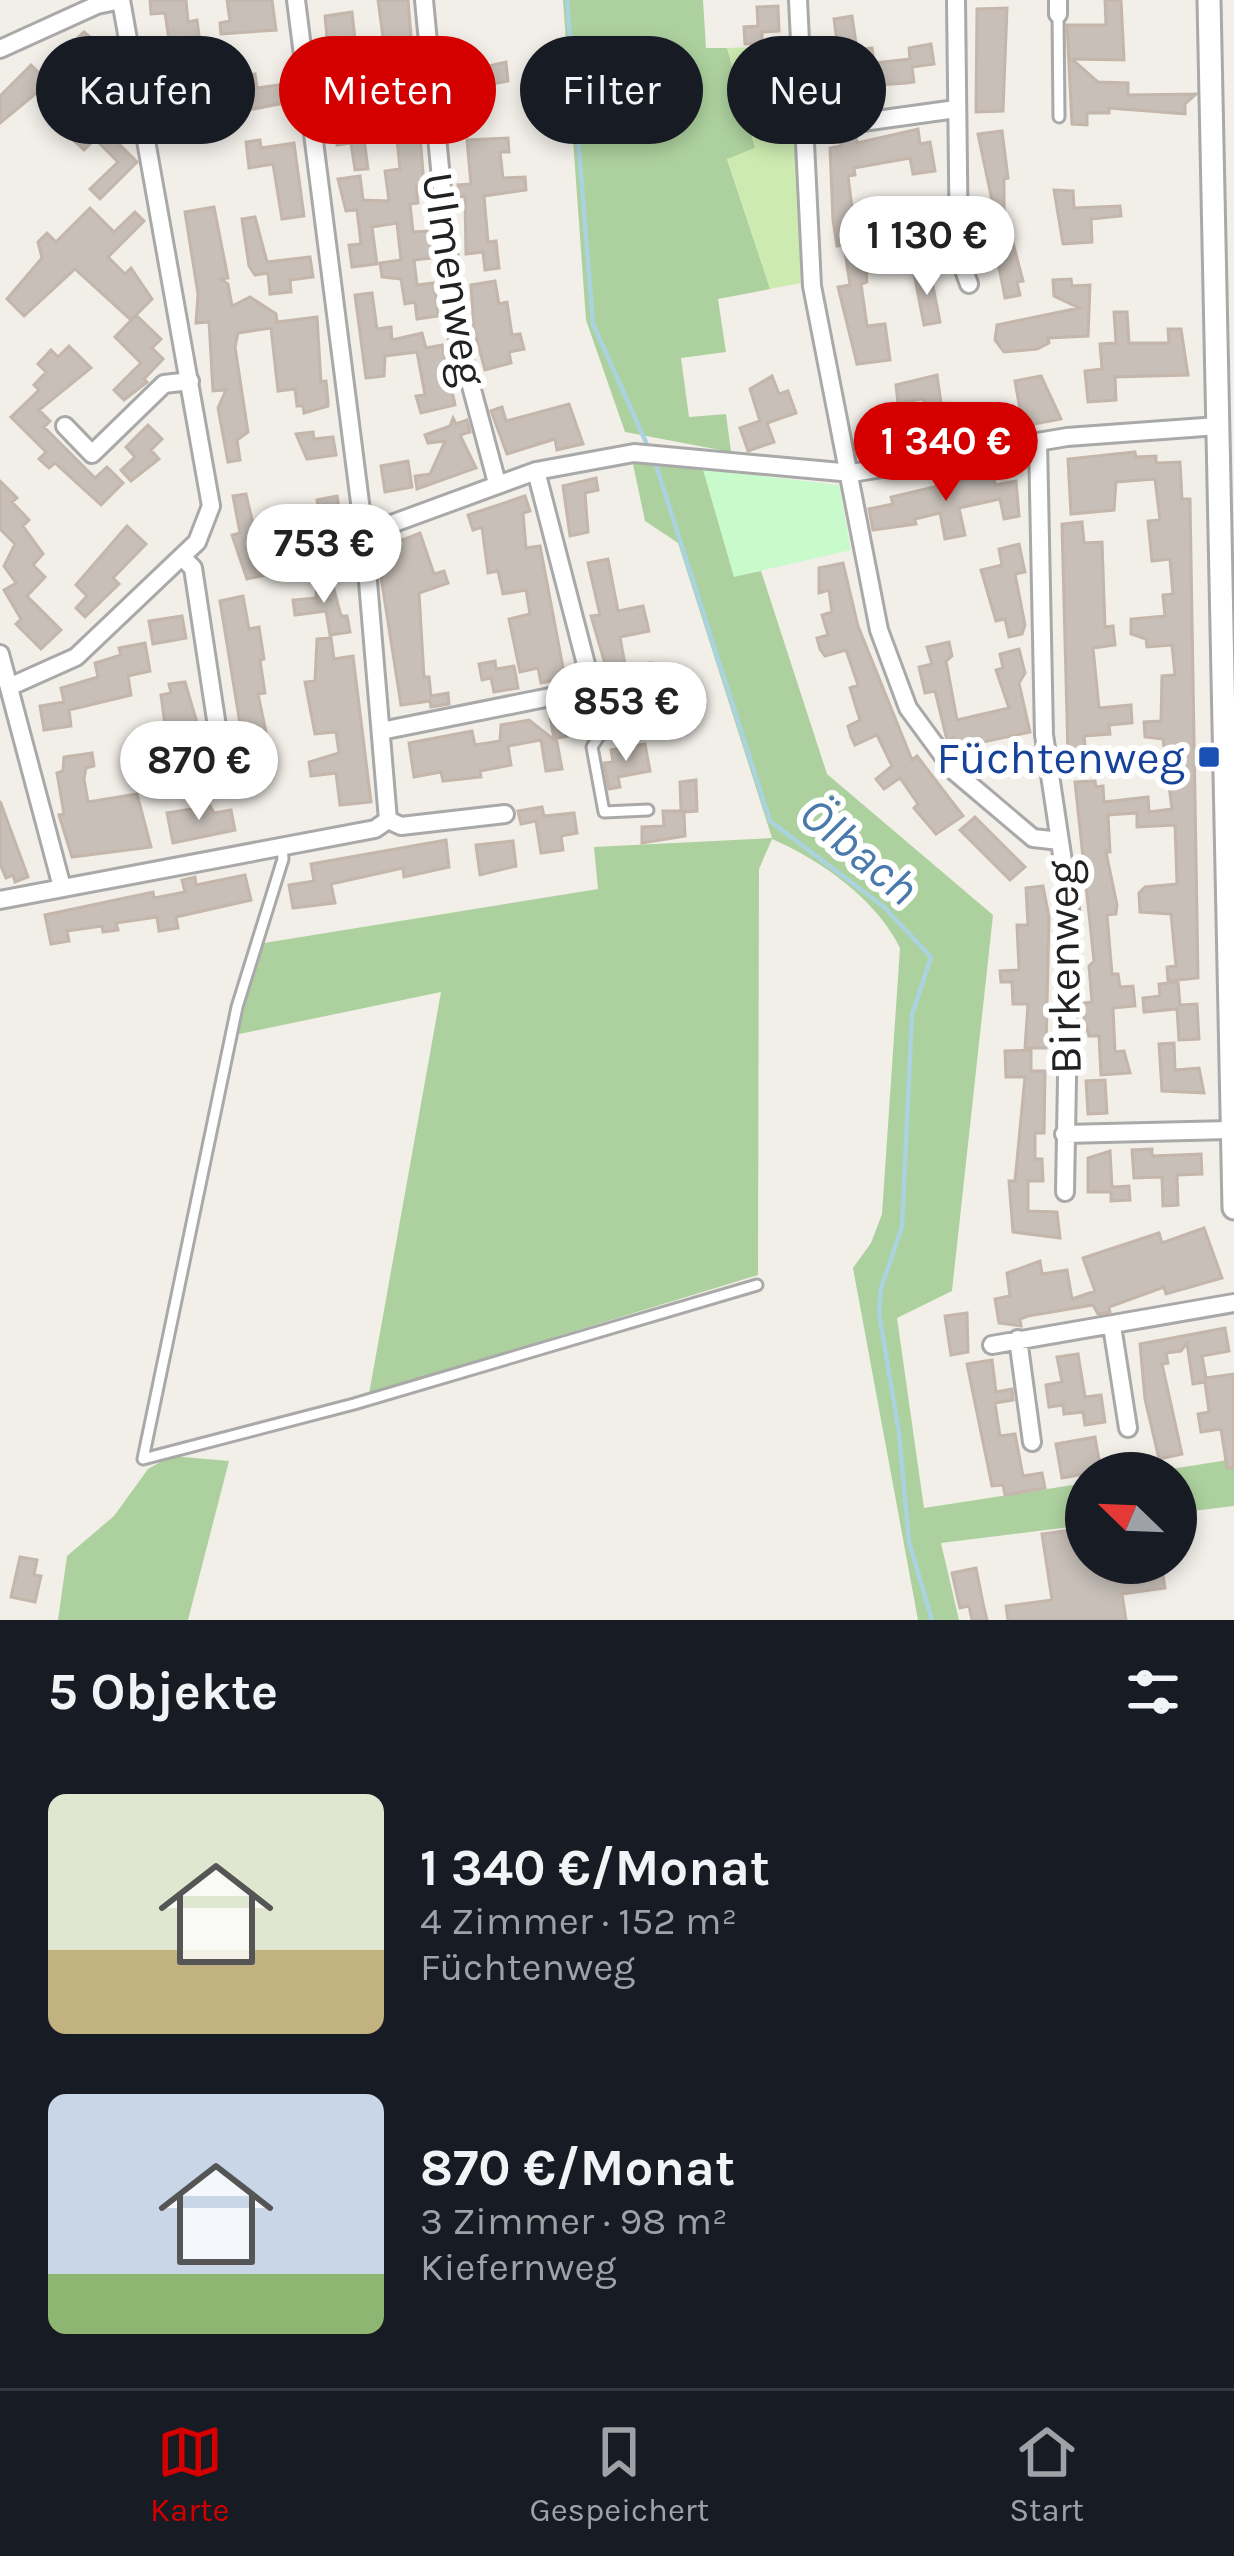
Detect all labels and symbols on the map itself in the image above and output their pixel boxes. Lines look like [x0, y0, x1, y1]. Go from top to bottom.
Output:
street label: Ulmenweg [410, 169, 497, 390]
pin: 1 130 € [816, 196, 1038, 298]
pin: 1 340 € [835, 402, 1057, 504]
pin: 753 € [240, 504, 408, 606]
pin: 853 € [542, 662, 710, 764]
pin: 870 € [115, 721, 283, 823]
place label: Füchtenweg [937, 732, 1185, 785]
marker: Füchtenweg [1196, 744, 1222, 770]
water label: Ölbach [789, 785, 930, 916]
street label: Birkenweg [1036, 859, 1093, 1075]
north arrow [1065, 1452, 1197, 1584]

